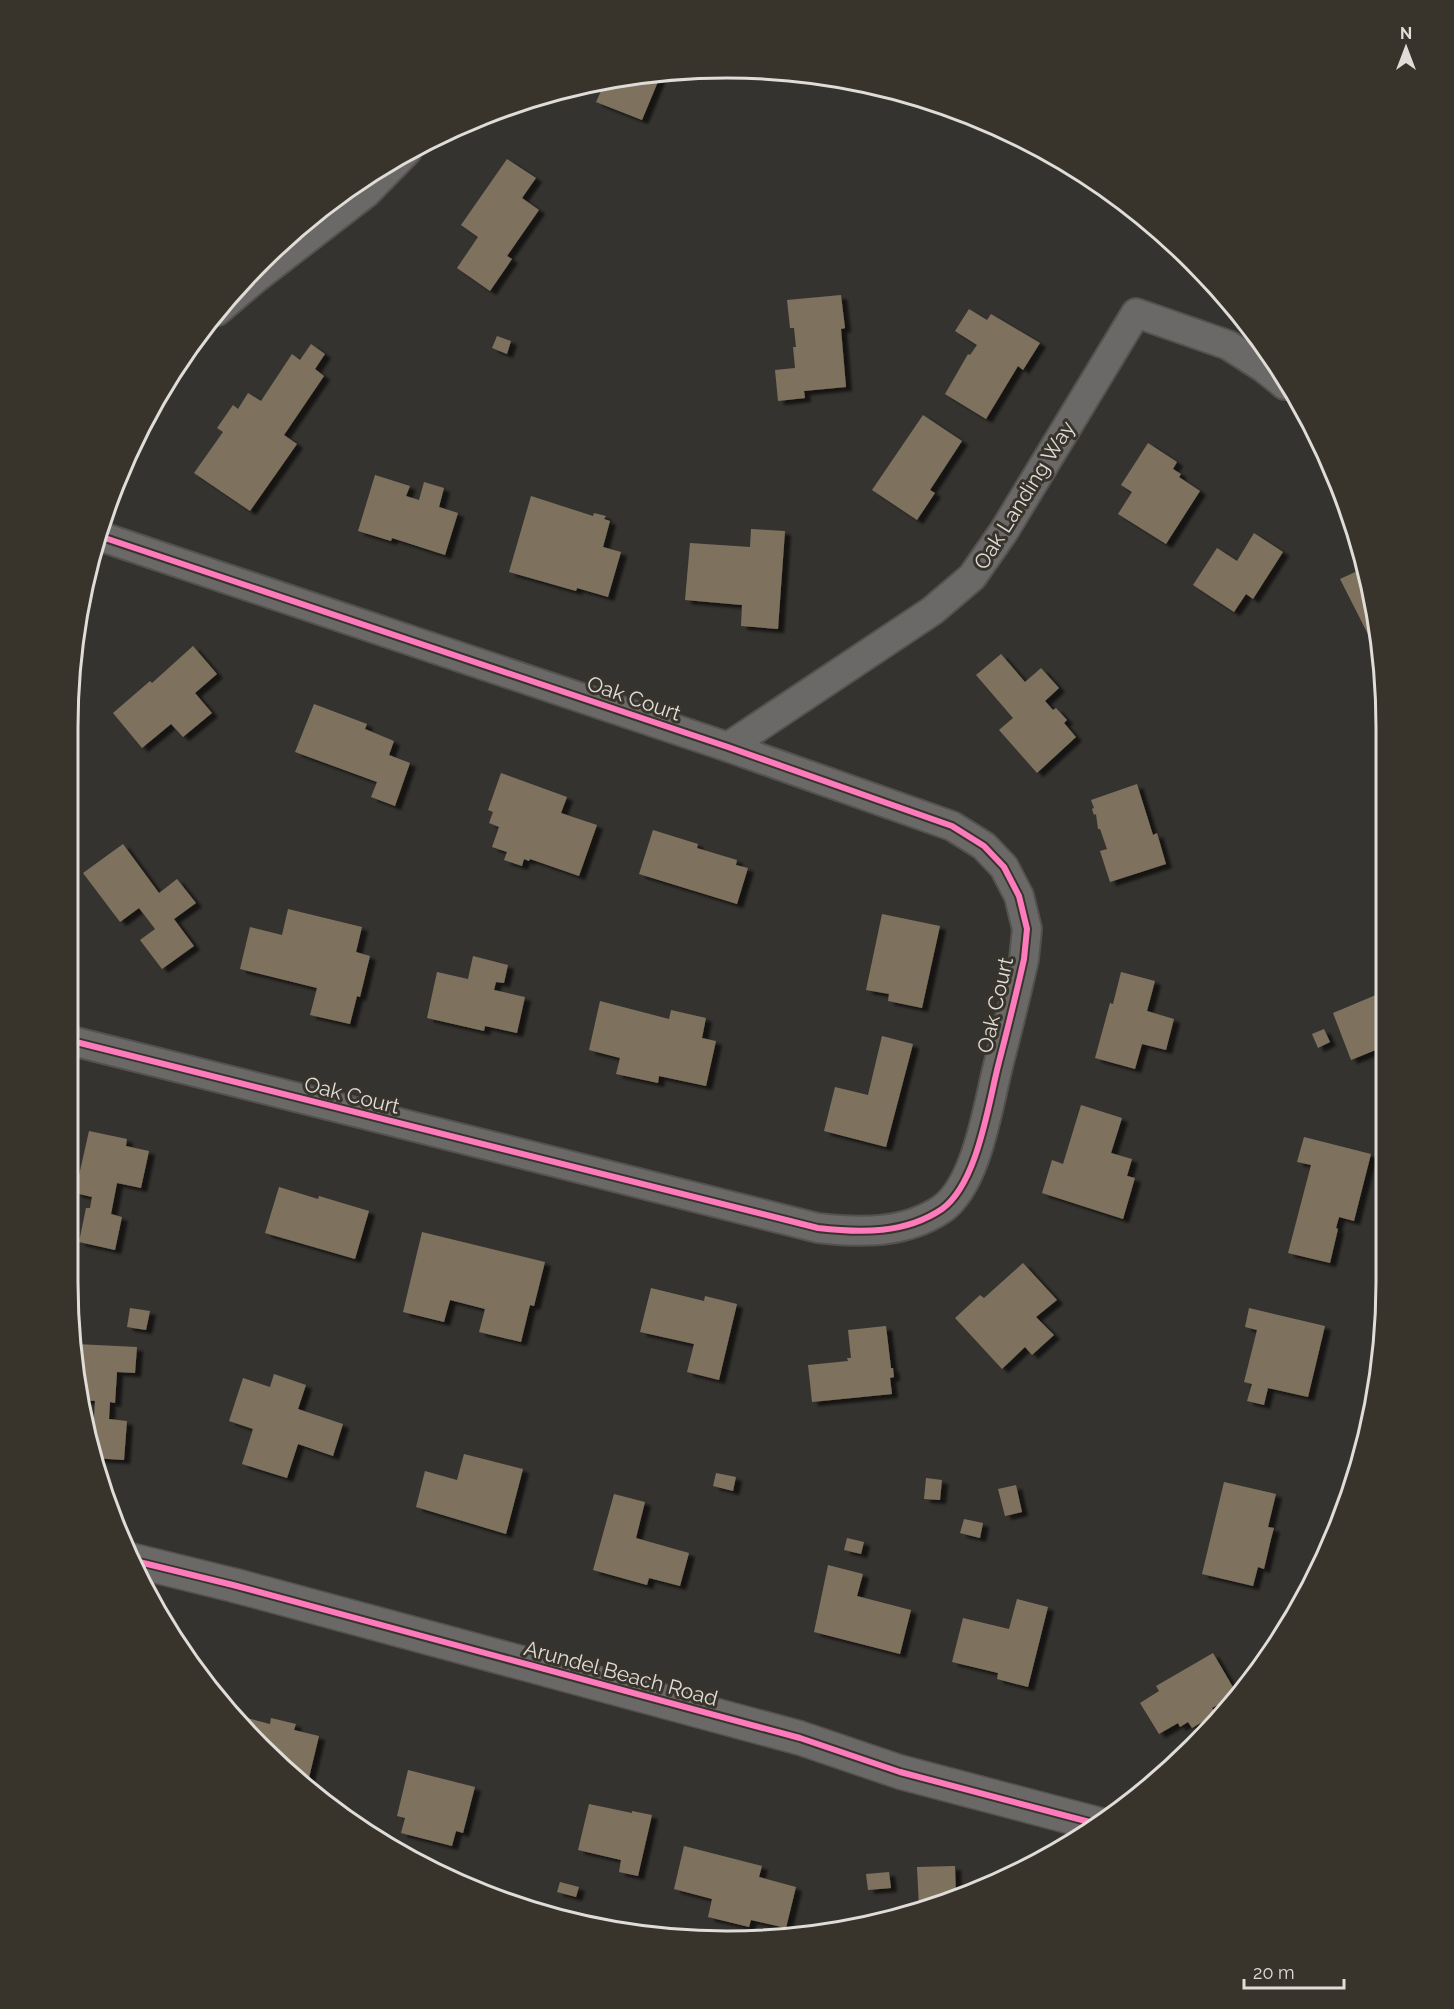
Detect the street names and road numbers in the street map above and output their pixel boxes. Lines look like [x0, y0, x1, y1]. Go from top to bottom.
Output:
street label: Oak Landing Way [968, 416, 1080, 574]
street label: Oak Court [584, 670, 684, 726]
street label: Oak Court [972, 955, 1018, 1055]
street label: Oak Court [302, 1071, 402, 1119]
street label: Arundel Beach Road [521, 1635, 721, 1711]

